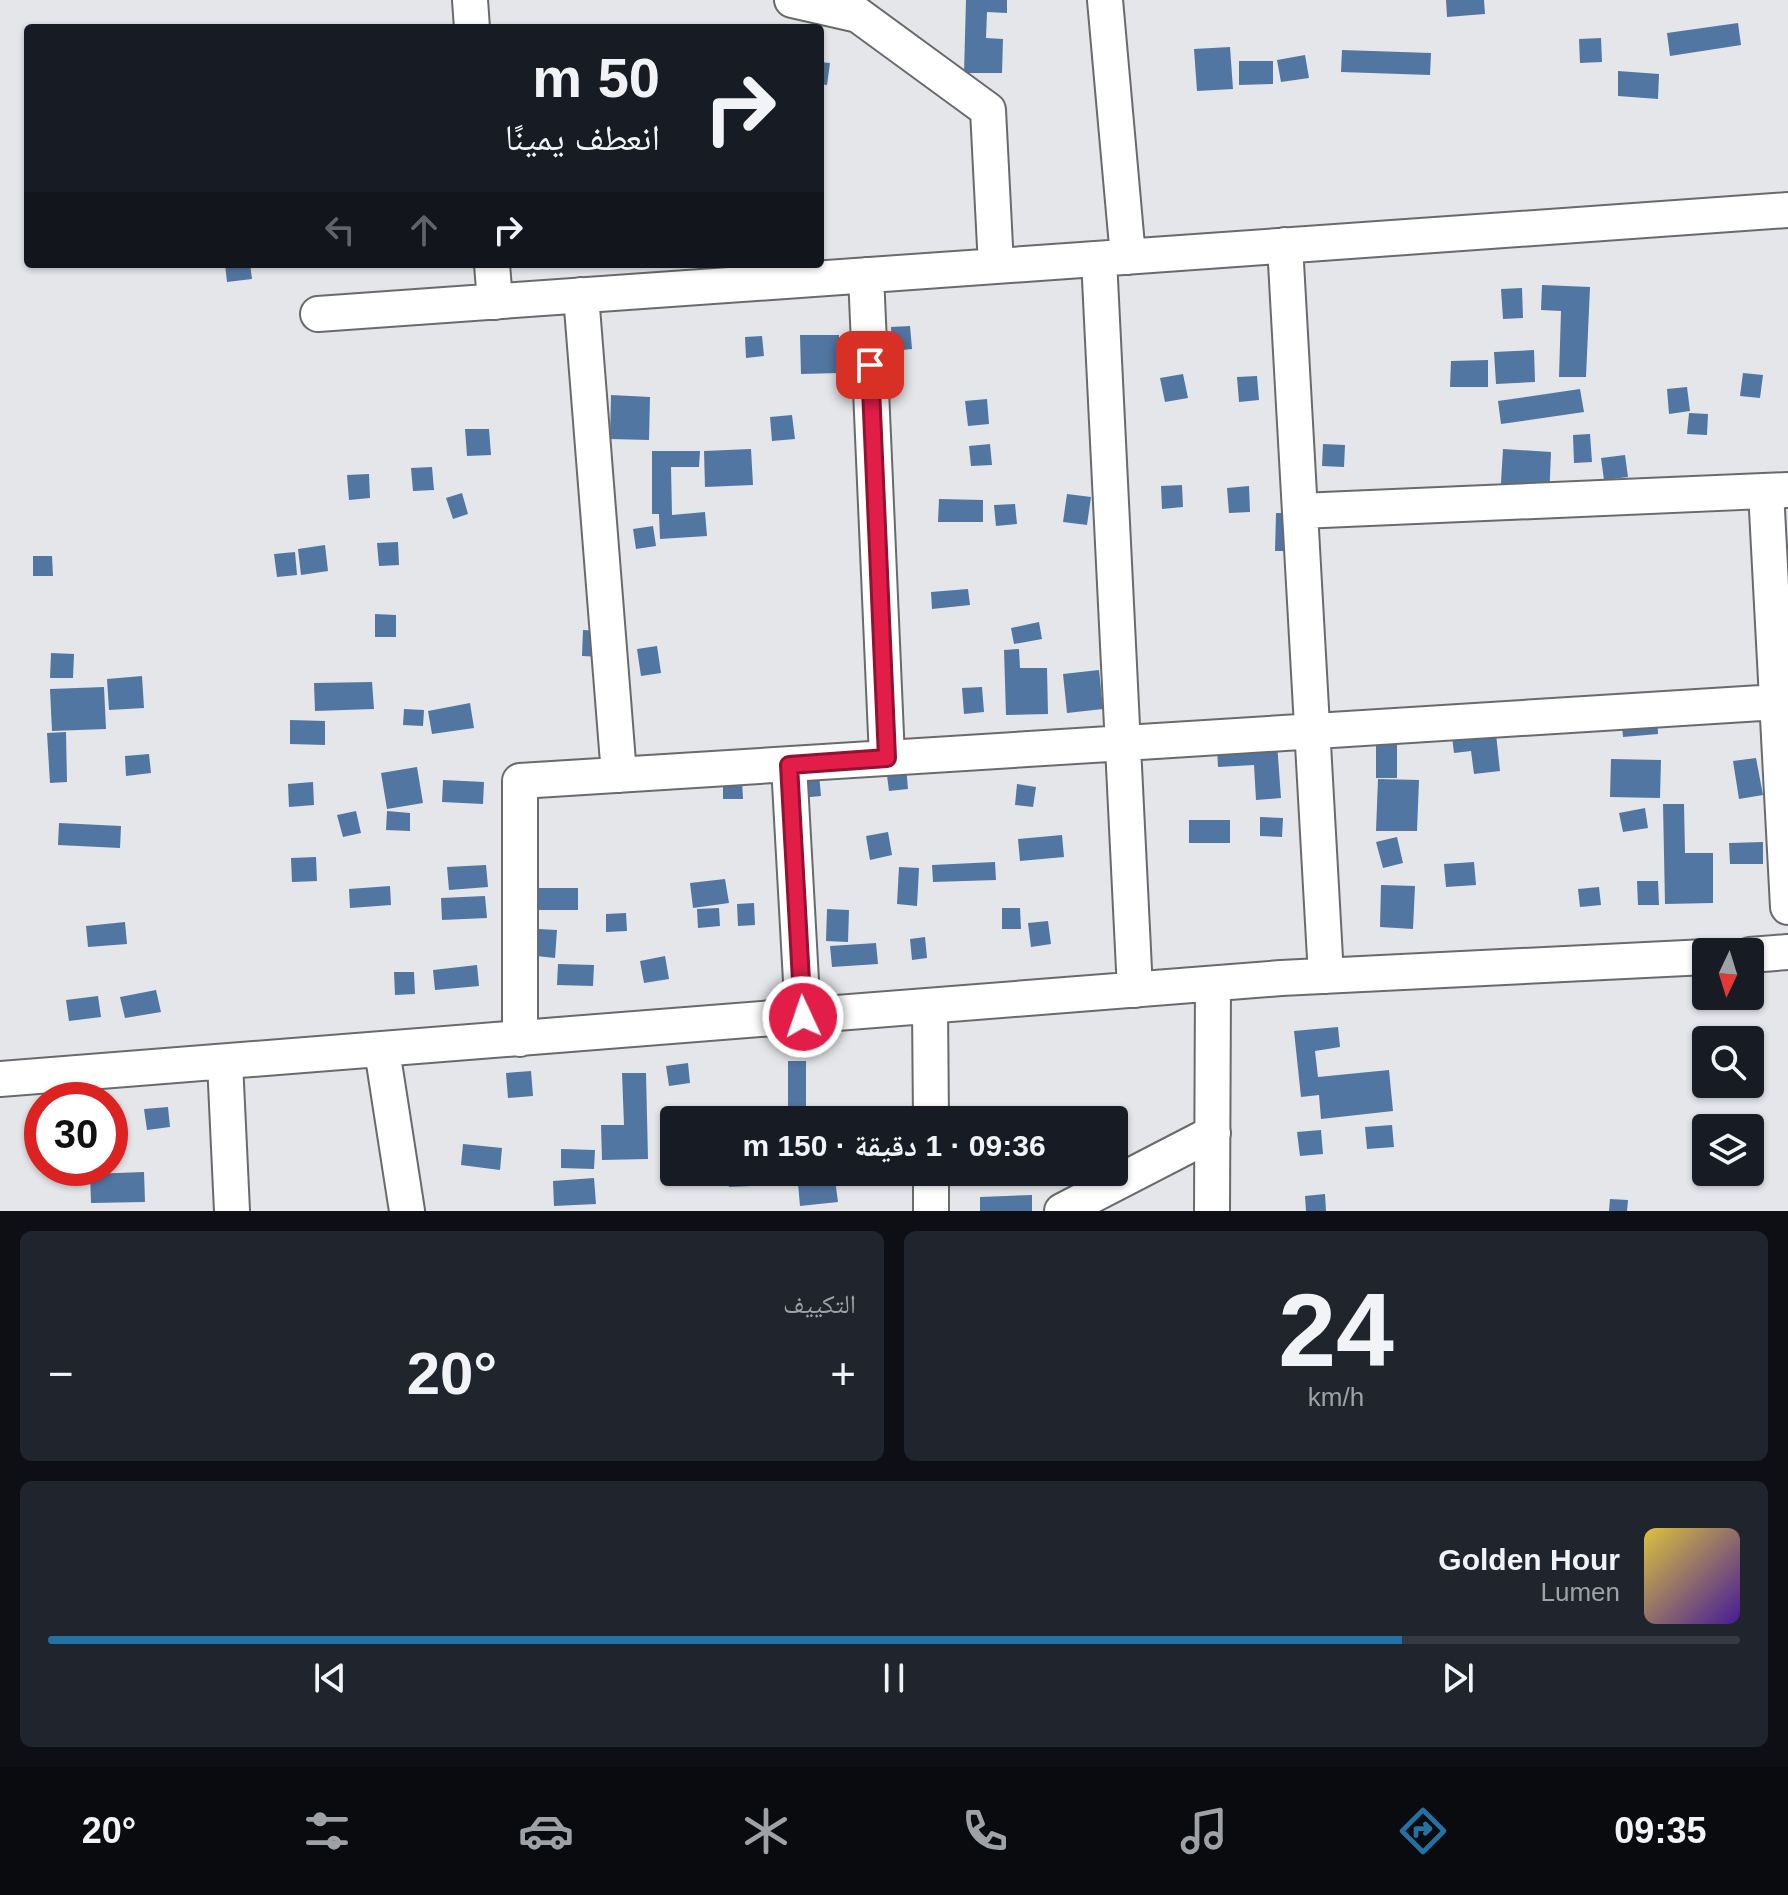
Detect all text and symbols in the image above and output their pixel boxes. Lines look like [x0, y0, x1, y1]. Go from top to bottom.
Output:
text: 50 m [532, 46, 660, 109]
icon: right [688, 56, 792, 160]
text: انعطف يمينًا [505, 117, 660, 158]
icon: left [318, 208, 362, 252]
icon: ahead [402, 208, 446, 252]
icon: right [486, 208, 530, 252]
pin [836, 331, 904, 399]
icon: arrive [848, 343, 892, 387]
north arrow [1692, 938, 1764, 1010]
map controls [1692, 938, 1764, 1186]
position arrow [761, 975, 845, 1059]
button: search [1692, 1026, 1764, 1098]
speed limit sign: 30 [24, 1082, 128, 1186]
button: layers [1692, 1114, 1764, 1186]
text: 09:36 · 1 دقيقة · 150 m [742, 1129, 1046, 1162]
text: 24 [1278, 1272, 1394, 1388]
text: التكييف [783, 1289, 856, 1319]
text: 20° [407, 1340, 497, 1407]
text: − [48, 1349, 74, 1398]
text: + [830, 1349, 856, 1398]
text: km/h [1308, 1382, 1364, 1412]
text: Golden Hour [1438, 1543, 1620, 1576]
text: Lumen [1541, 1577, 1620, 1607]
icon: previous [308, 1656, 352, 1700]
icon: pause [872, 1656, 916, 1700]
icon: next [1436, 1656, 1480, 1700]
icon: filters [299, 1803, 355, 1859]
icon: car [518, 1803, 574, 1859]
icon: climate [738, 1803, 794, 1859]
icon: phone [957, 1803, 1013, 1859]
icon: music [1176, 1803, 1232, 1859]
icon: directions [1395, 1803, 1451, 1859]
text: 20° [82, 1810, 136, 1851]
text: 09:35 [1614, 1810, 1706, 1851]

